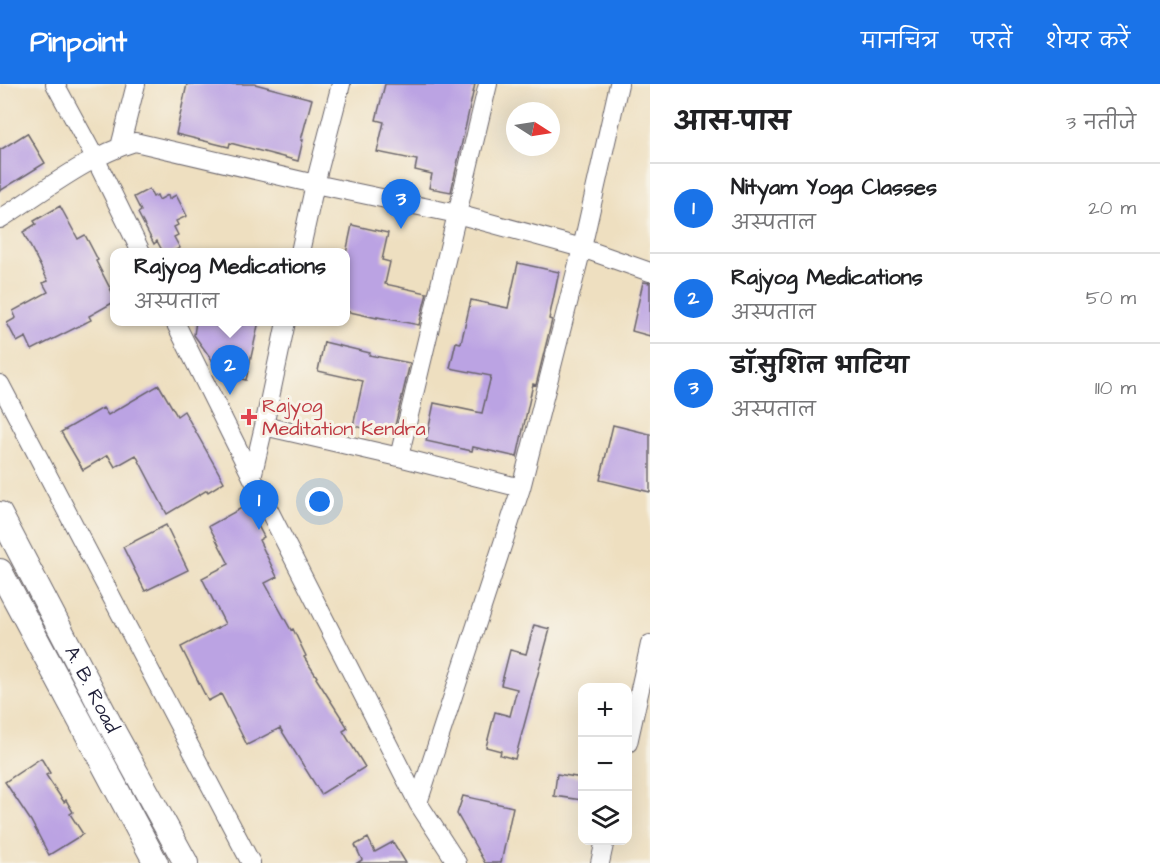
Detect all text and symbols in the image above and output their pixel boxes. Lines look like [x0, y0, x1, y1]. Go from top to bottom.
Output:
text: Pinpoint [30, 23, 127, 62]
text: मानचित्र [861, 27, 938, 56]
text: परतें [971, 27, 1012, 56]
text: शेयर करें [1045, 27, 1130, 56]
north arrow [506, 102, 560, 156]
text: आस-पास [674, 104, 790, 140]
text: 3 नतीजे [1066, 109, 1136, 137]
text: Nityam Yoga Classes [731, 172, 937, 203]
pin: 3 [382, 180, 420, 229]
text: 1 [692, 194, 695, 222]
text: 20 m [1088, 194, 1136, 222]
text: अस्पताल [731, 209, 816, 237]
popup [110, 248, 350, 326]
text: Rajyog Medications [134, 251, 326, 282]
text: Rajyog Medications [731, 262, 923, 293]
text: 2 [688, 284, 699, 312]
text: 50 m [1086, 284, 1136, 312]
text: अस्पताल [134, 288, 219, 316]
text: अस्पताल [731, 299, 816, 327]
pin: 2 [210, 346, 250, 395]
text: डॉ.सुशिल भाटिया [731, 351, 909, 382]
text: 3 [688, 374, 699, 402]
text: 110 m [1095, 374, 1136, 402]
place label: Rajyog Meditation Kendra [262, 392, 426, 443]
text: अस्पताल [731, 396, 816, 424]
marker: Rajyog Meditation Kendra [240, 408, 258, 426]
pin: 1 [240, 480, 278, 530]
your location [305, 487, 334, 516]
street label: A. B. Road [57, 641, 126, 738]
map controls [578, 683, 632, 845]
button: + [578, 683, 632, 737]
button: − [578, 737, 632, 791]
button: layers [578, 791, 632, 845]

